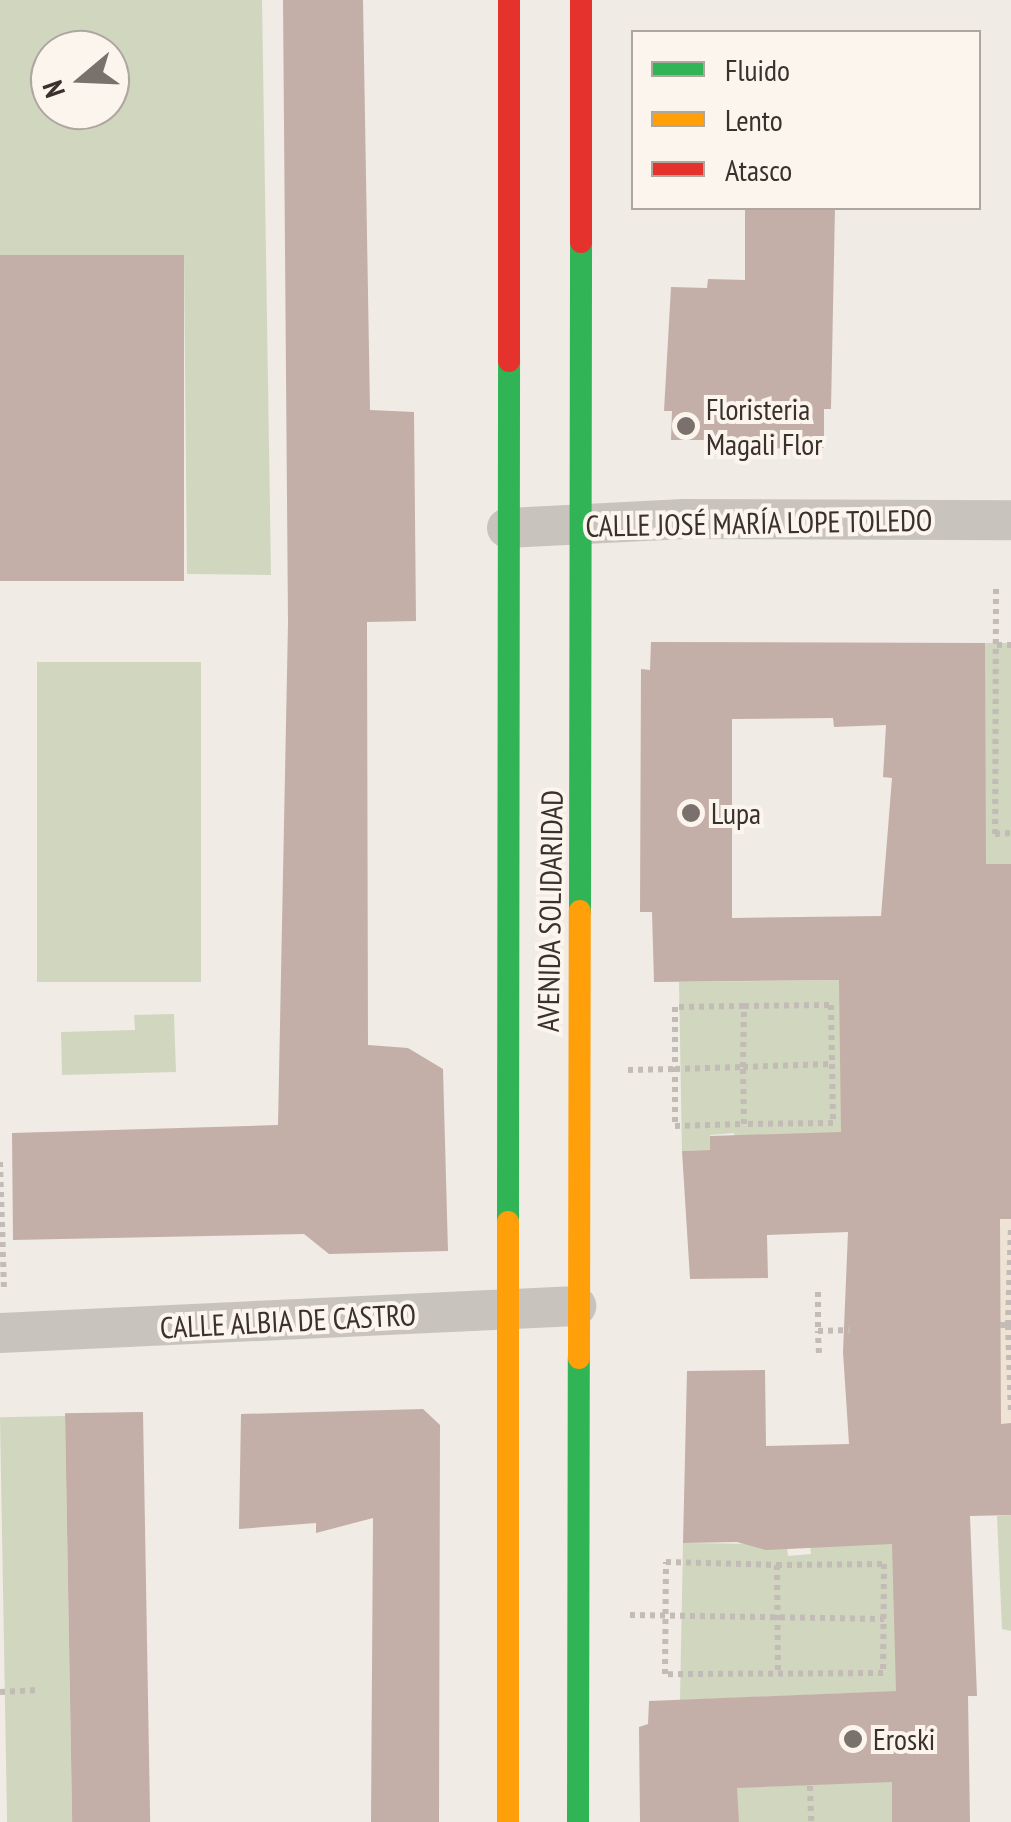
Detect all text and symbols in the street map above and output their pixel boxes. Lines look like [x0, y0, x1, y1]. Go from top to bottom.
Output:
north arrow [30, 30, 130, 130]
legend [631, 30, 981, 210]
text: Fluido [725, 50, 790, 89]
text: N [33, 76, 73, 102]
text: Lento [725, 100, 783, 139]
text: Atasco [725, 150, 792, 189]
place label: Floristeria Magali Flor [706, 391, 822, 462]
marker: Floristeria Magali Flor [675, 415, 697, 437]
street label: CALLE JOSÉ MARÍA LOPE TOLEDO [584, 502, 934, 544]
street label: AVENIDA SOLIDARIDAD [530, 789, 570, 1033]
place label: Lupa [711, 795, 761, 831]
marker: Lupa [680, 802, 702, 824]
street label: CALLE ALBIA DE CASTRO [158, 1296, 418, 1346]
place label: Eroski [873, 1721, 935, 1757]
marker: Eroski [842, 1728, 864, 1750]

